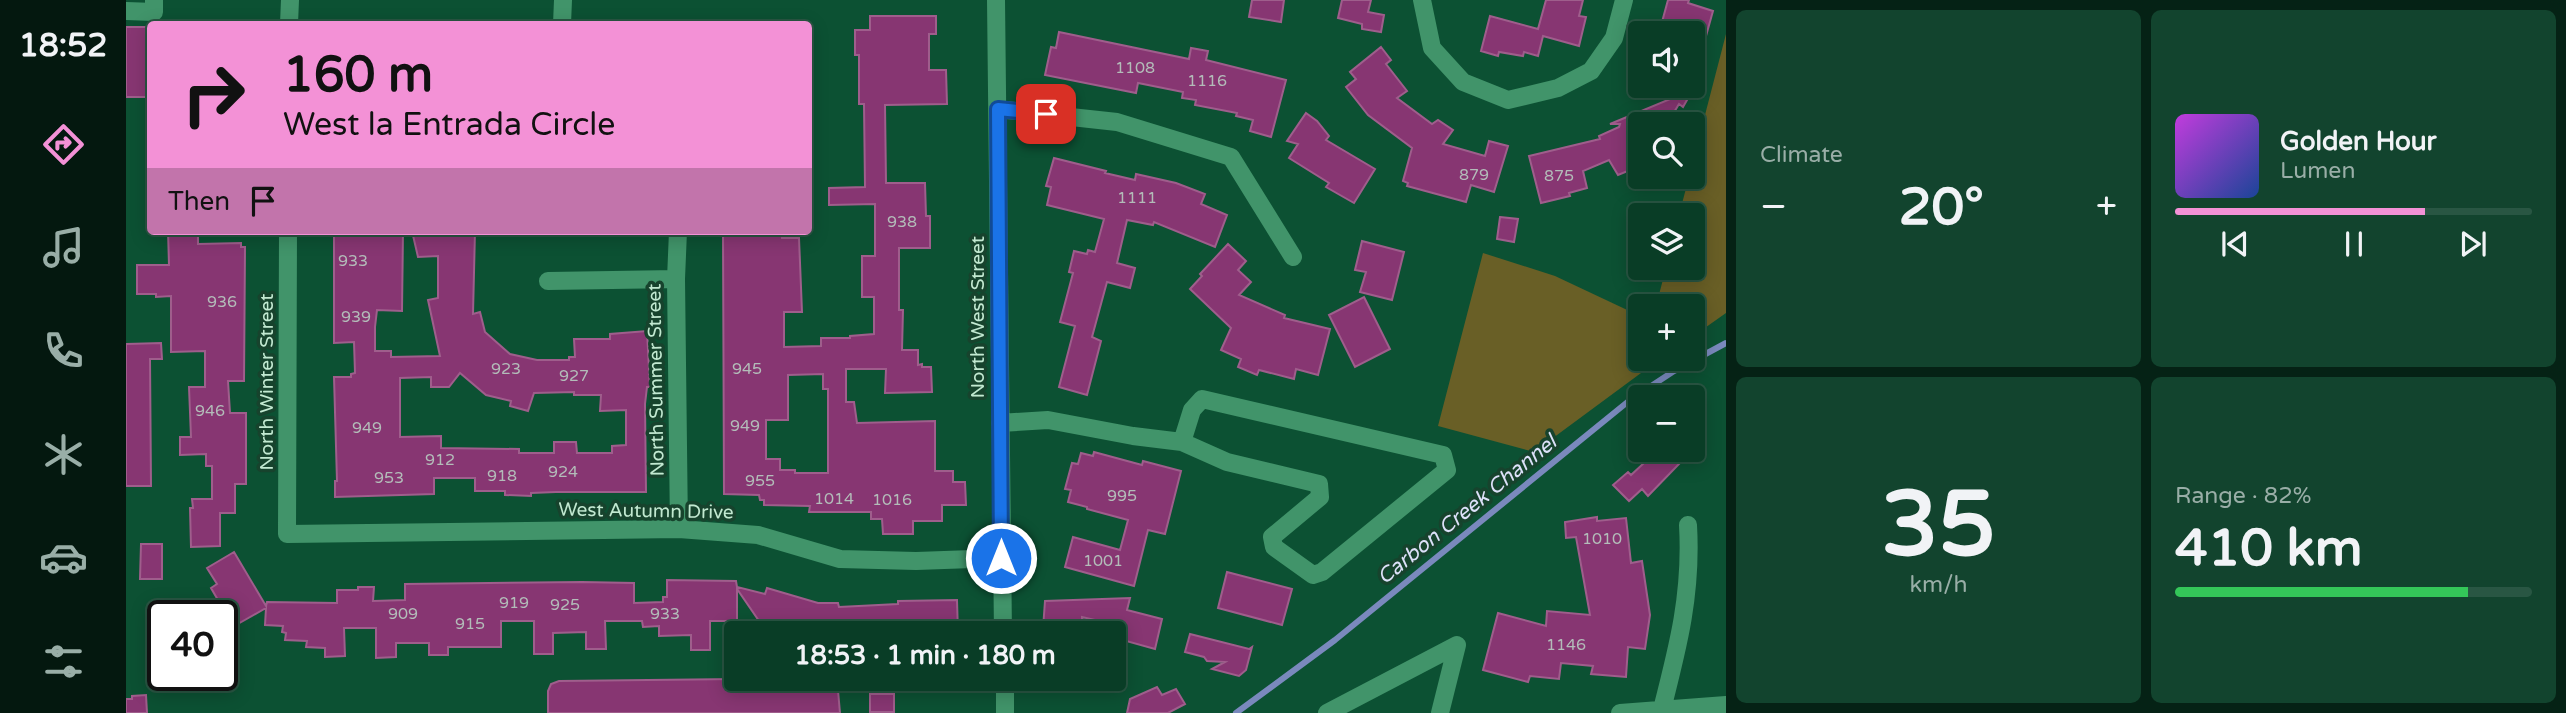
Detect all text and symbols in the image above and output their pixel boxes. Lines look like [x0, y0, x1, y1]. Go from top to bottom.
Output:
map controls [1628, 21, 1705, 462]
button: sound [1628, 21, 1705, 98]
text: 18:52 [19, 27, 107, 65]
text: 160 m [283, 46, 433, 105]
icon: right [168, 49, 259, 140]
house number: 1108 [1115, 58, 1155, 78]
house number: 1116 [1187, 71, 1227, 91]
pin [1016, 84, 1076, 144]
icon: arrive [1027, 95, 1065, 133]
text: West la Entrada Circle [283, 106, 615, 144]
button: search [1628, 112, 1705, 189]
icon: directions [39, 120, 88, 169]
text: Golden Hour [2280, 126, 2437, 157]
text: Climate [1760, 141, 1843, 169]
text: Lumen [2280, 157, 2355, 185]
house number: 879 [1459, 165, 1489, 185]
house number: 875 [1544, 166, 1574, 186]
text: 20° [1899, 176, 1984, 239]
icon: arrive [244, 182, 282, 220]
text: − [1760, 184, 1787, 230]
text: + [2096, 184, 2117, 230]
text: Then [168, 186, 230, 217]
house number: 1111 [1117, 188, 1157, 208]
button: layers [1628, 203, 1705, 280]
house number: 938 [887, 212, 917, 232]
icon: music [39, 223, 88, 272]
icon: previous [2216, 225, 2254, 263]
icon: pause [2335, 225, 2373, 263]
icon: next [2454, 225, 2492, 263]
street label: North West Street [967, 236, 989, 398]
house number: 933 [338, 251, 368, 271]
street label: North Summer Street [643, 283, 669, 477]
house number: 936 [207, 292, 237, 312]
street label: North Winter Street [256, 293, 278, 471]
button: + [1628, 294, 1705, 371]
house number: 939 [341, 307, 371, 327]
icon: phone [39, 326, 88, 375]
house number: 923 [491, 359, 521, 379]
house number: 945 [732, 359, 762, 379]
house number: 927 [559, 366, 589, 386]
button: − [1628, 385, 1705, 462]
house number: 946 [195, 401, 225, 421]
house number: 949 [730, 416, 760, 436]
house number: 949 [352, 418, 382, 438]
water label: Carbon Creek Channel [1372, 428, 1564, 590]
icon: climate [39, 430, 88, 479]
house number: 912 [425, 450, 455, 470]
house number: 924 [548, 462, 578, 482]
house number: 918 [487, 466, 517, 486]
house number: 953 [374, 468, 404, 488]
text: 35 [1881, 470, 1996, 580]
house number: 955 [745, 471, 775, 491]
text: Range · 82% [2175, 482, 2311, 510]
house number: 995 [1107, 486, 1137, 506]
house number: 1014 [814, 489, 854, 509]
house number: 1016 [872, 490, 912, 510]
street label: West Autumn Drive [558, 498, 734, 524]
text: 410 km [2175, 517, 2363, 580]
position arrow [964, 521, 1038, 595]
house number: 1010 [1582, 529, 1622, 549]
icon: car [39, 533, 88, 582]
house number: 1001 [1083, 551, 1123, 571]
text: km/h [1910, 571, 1967, 599]
house number: 919 [499, 593, 529, 613]
house number: 925 [550, 595, 580, 615]
speed limit sign: 40 [147, 600, 238, 691]
house number: 909 [388, 604, 418, 624]
house number: 933 [650, 604, 680, 624]
house number: 915 [455, 614, 485, 634]
house number: 1146 [1546, 635, 1586, 655]
icon: filters [39, 637, 88, 686]
text: 18:53 · 1 min · 180 m [794, 640, 1056, 671]

